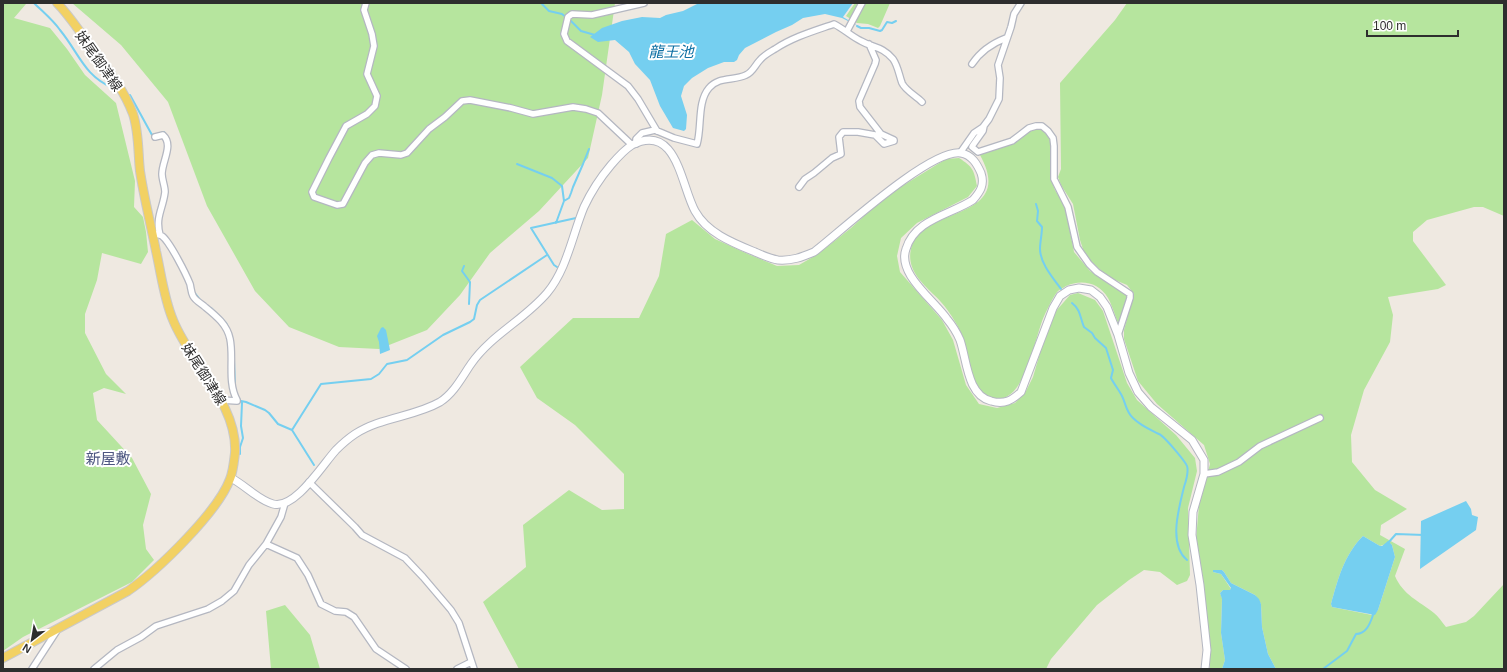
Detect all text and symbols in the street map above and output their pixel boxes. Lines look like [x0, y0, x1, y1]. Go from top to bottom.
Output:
scale bar [1367, 12, 1458, 38]
text: 100 m [1373, 19, 1406, 33]
street label: 妹尾御津線 [72, 28, 126, 94]
water label: 龍王池 [648, 43, 695, 60]
street label: 妹尾御津線 [179, 340, 229, 408]
district label: 新屋敷 [85, 450, 131, 467]
north arrow [12, 620, 52, 660]
text: N [20, 641, 33, 656]

